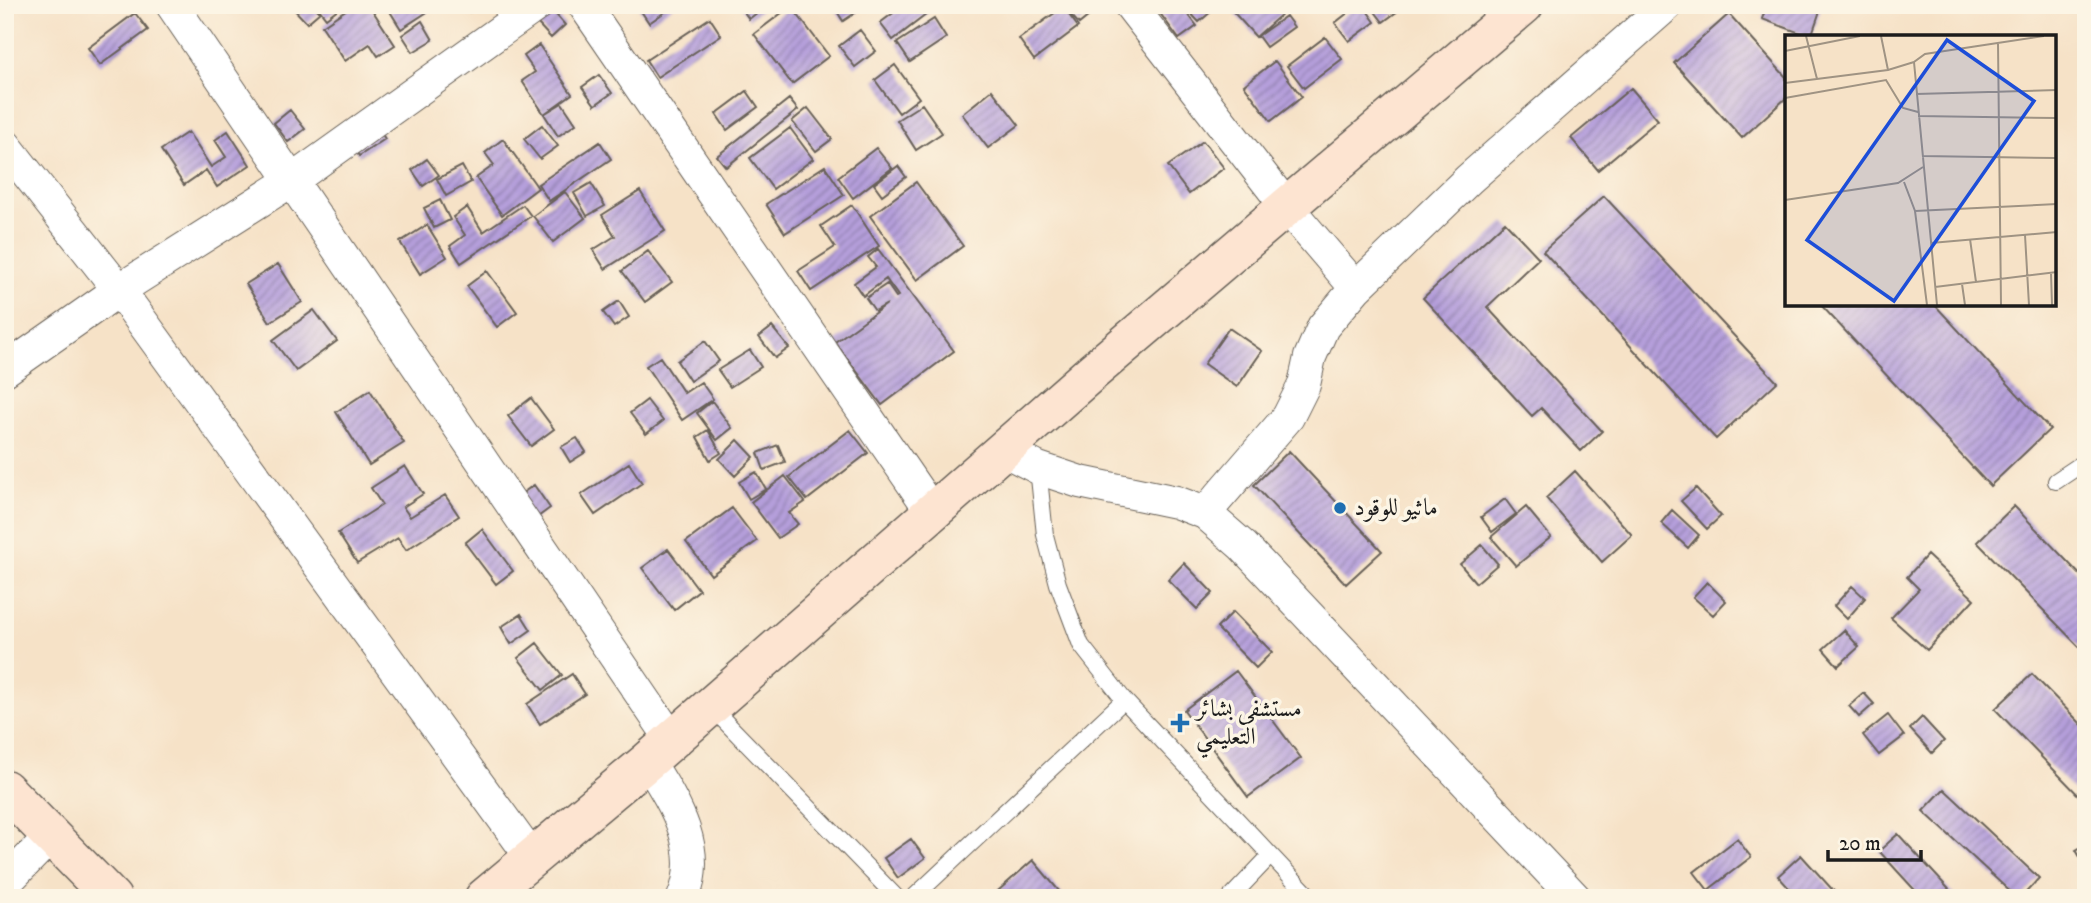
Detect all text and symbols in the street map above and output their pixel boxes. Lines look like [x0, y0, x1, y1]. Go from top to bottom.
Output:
inset map [1785, 35, 2056, 306]
place label: ماثيو للوقود [1354, 493, 1438, 523]
marker: ماثيو للوقود [1332, 500, 1348, 516]
place label: مستشفى بشائر التعليمي [1193, 694, 1302, 759]
marker: مستشفى بشائر التعليمي [1170, 713, 1190, 733]
scale bar [1828, 819, 1921, 863]
text: 20 m [1839, 831, 1881, 857]

